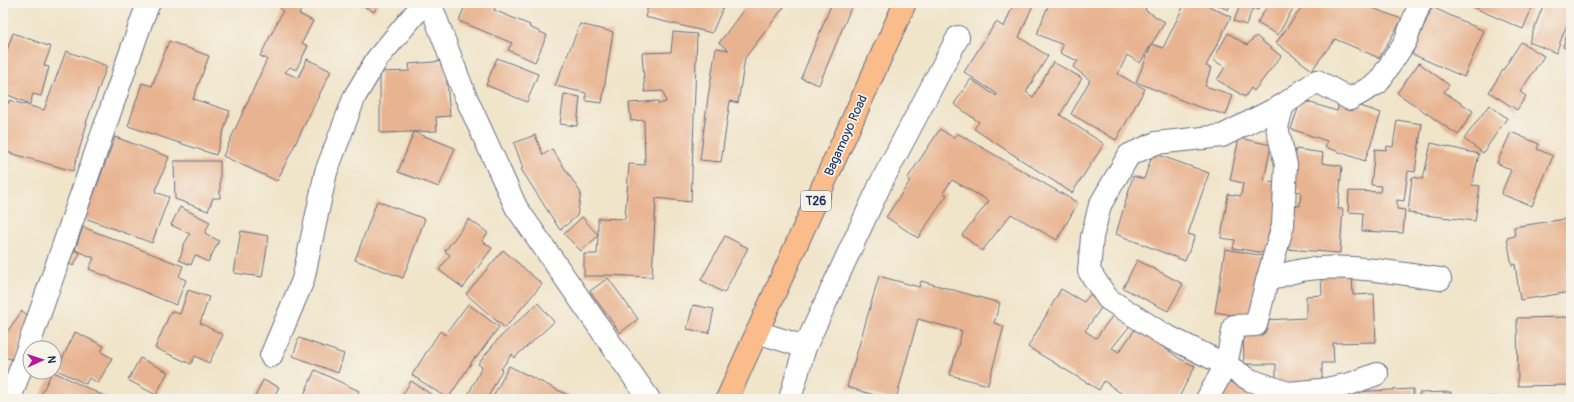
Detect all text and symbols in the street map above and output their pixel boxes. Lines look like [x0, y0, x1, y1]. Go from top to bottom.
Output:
street label: Bagamoyo Road [821, 93, 871, 178]
road number: T26 [801, 191, 831, 211]
north arrow [22, 340, 62, 380]
text: N [45, 355, 58, 364]

